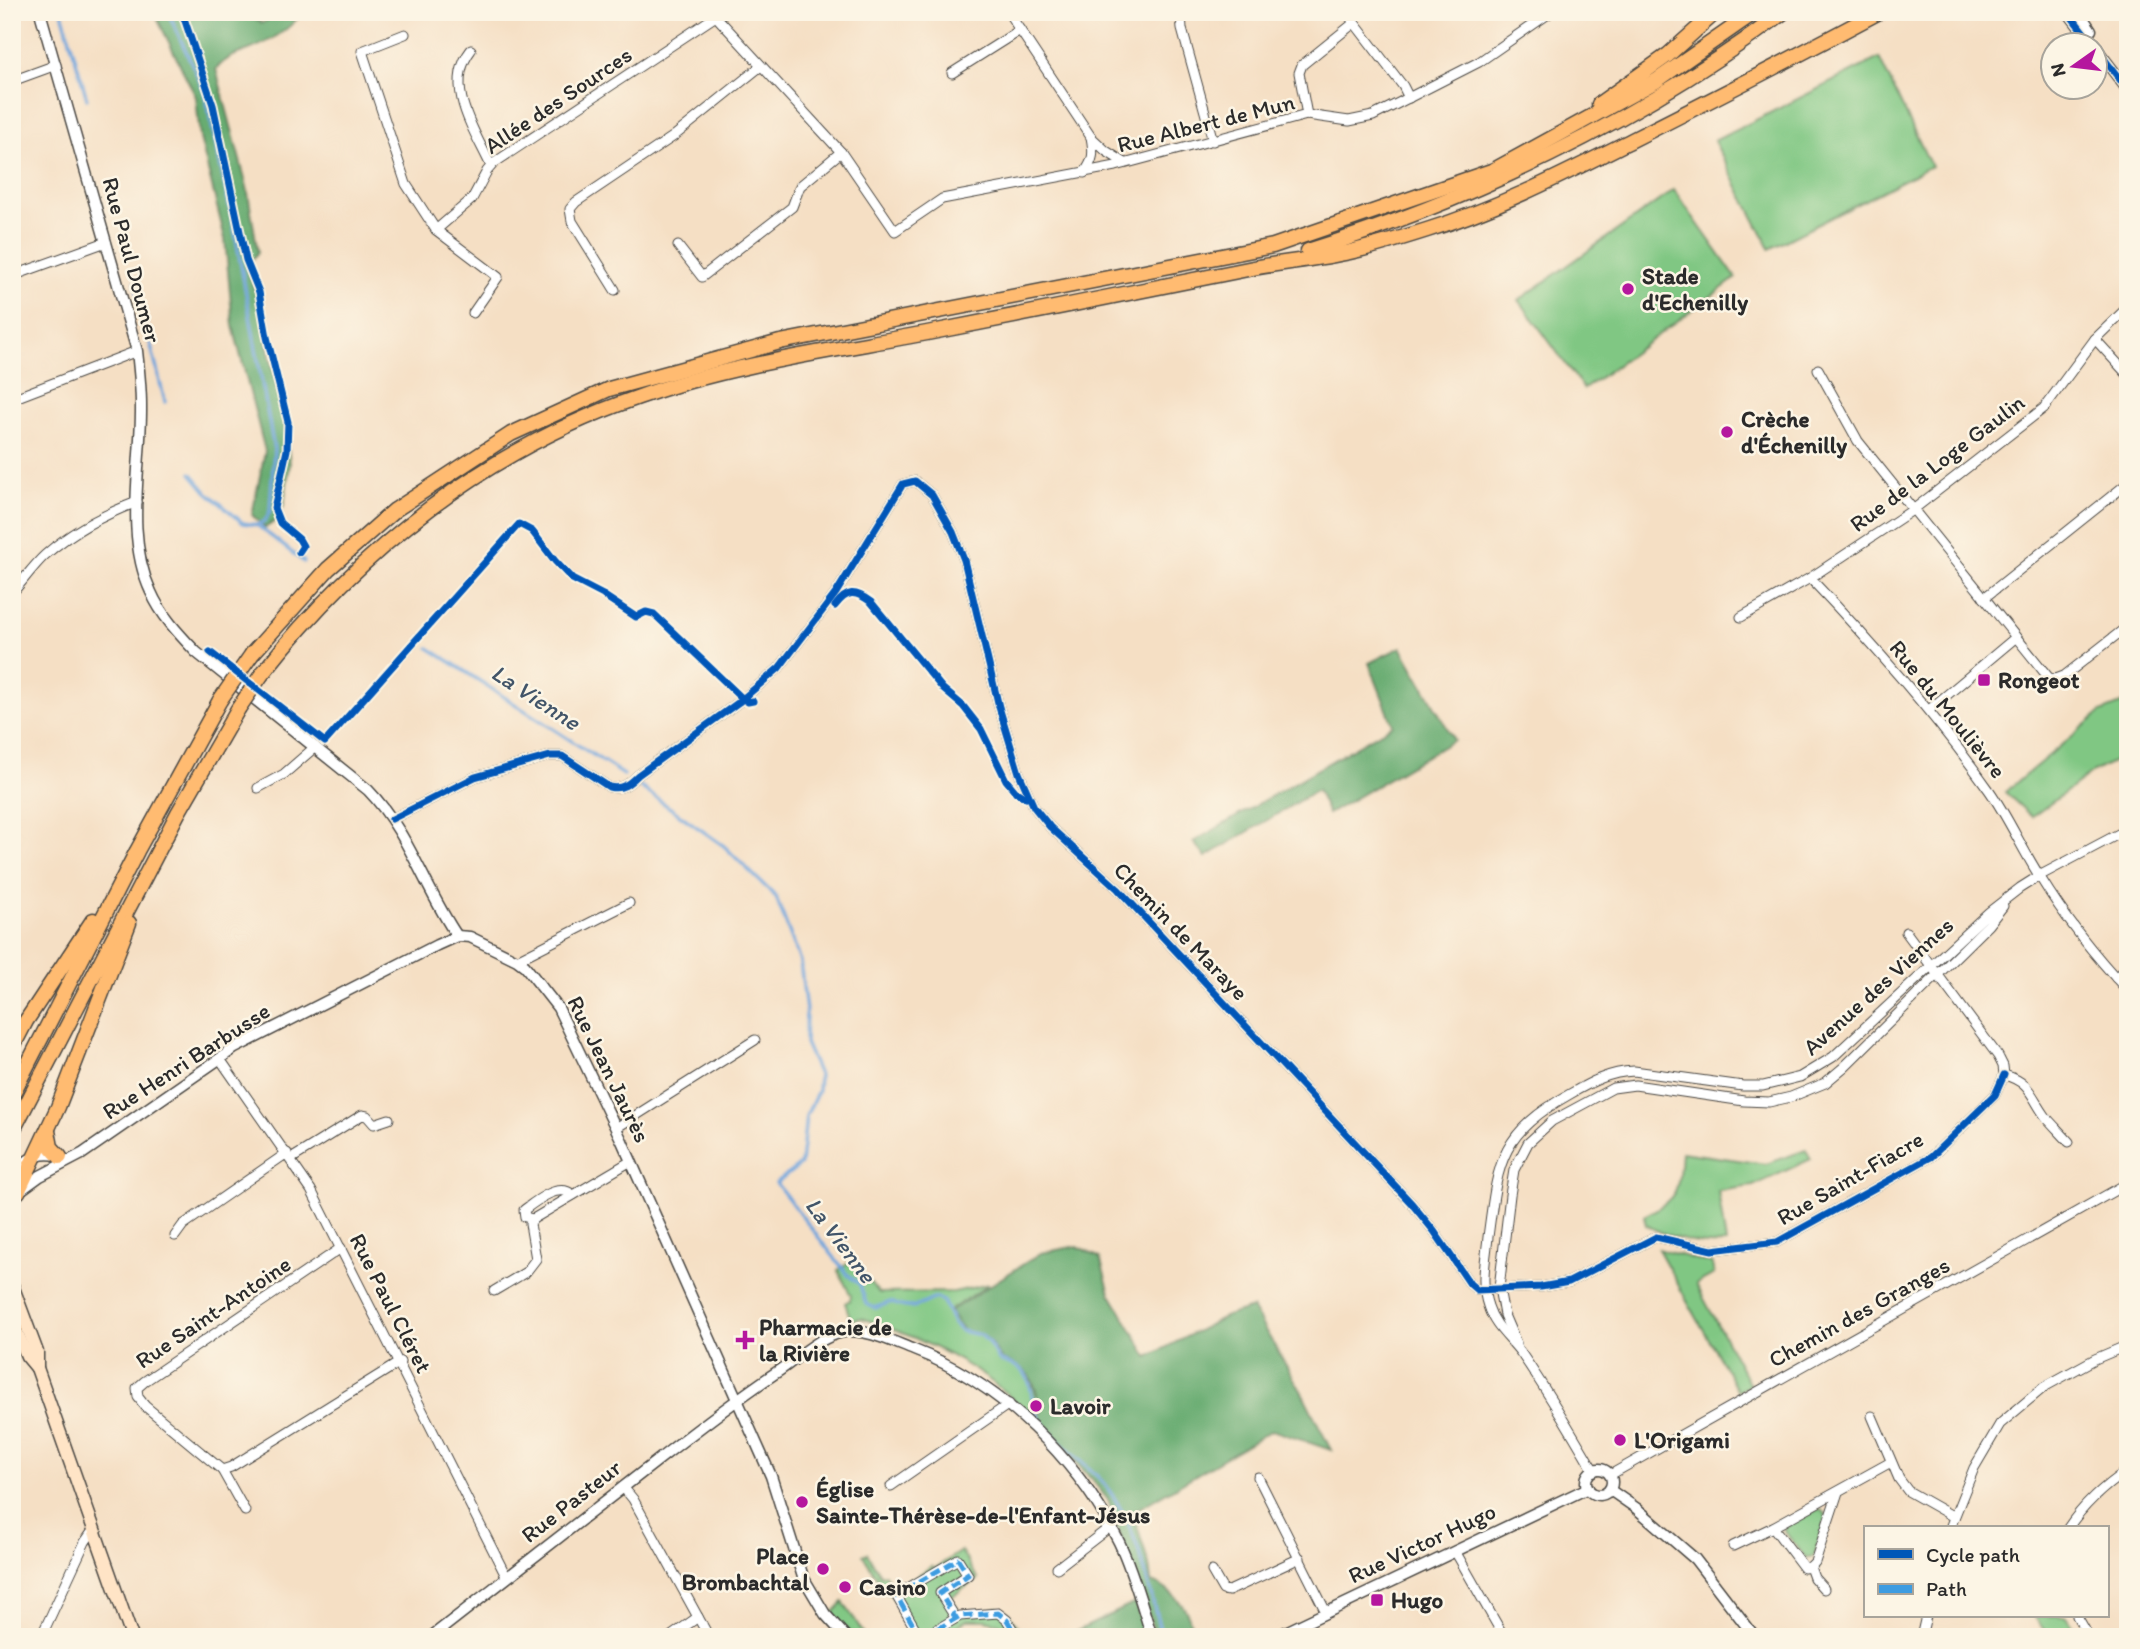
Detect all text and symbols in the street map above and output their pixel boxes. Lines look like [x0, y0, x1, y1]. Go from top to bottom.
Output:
north arrow [2038, 32, 2108, 102]
street label: Allée des Sources [479, 40, 637, 160]
text: N [2045, 61, 2071, 79]
street label: Rue Albert de Mun [1114, 87, 1298, 159]
street label: Rue Paul Doumer [96, 174, 168, 346]
place label: Stade d'Echenilly [1642, 262, 1748, 316]
marker: Stade d'Echenilly [1620, 281, 1636, 297]
street label: Rue de la Loge Gaulin [1844, 388, 2030, 538]
place label: Crèche d'Échenilly [1741, 405, 1847, 459]
marker: Crèche d'Échenilly [1719, 424, 1735, 440]
street label: Rue du Moulièvre [1884, 634, 2012, 784]
water label: La Vienne [486, 658, 587, 737]
place label: Rongeot [1998, 666, 2080, 694]
marker: Rongeot [1976, 672, 1992, 688]
street label: Chemin de Maraye [1108, 856, 1254, 1006]
street label: Avenue des Viennes [1797, 911, 1959, 1061]
street label: Rue Jean Jaurès [561, 991, 657, 1147]
street label: Rue Henri Barbusse [97, 996, 275, 1126]
street label: Rue Saint-Fiacre [1772, 1125, 1928, 1231]
water label: La Vienne [799, 1191, 884, 1290]
street label: Rue Paul Cléret [344, 1228, 438, 1378]
street label: Rue Saint-Antoine [130, 1250, 296, 1374]
street label: Chemin des Granges [1763, 1251, 1955, 1373]
place label: Pharmacie de la Rivière [759, 1313, 892, 1367]
marker: Pharmacie de la Rivière [737, 1332, 753, 1348]
place label: Lavoir [1050, 1392, 1111, 1420]
marker: Lavoir [1028, 1398, 1044, 1414]
place label: L'Origami [1634, 1426, 1730, 1454]
marker: L'Origami [1612, 1432, 1628, 1448]
street label: Rue Pasteur [515, 1453, 627, 1549]
place label: Église Sainte-Thérèse-de-l'Enfant-Jésus [816, 1475, 1150, 1529]
marker: Église Sainte-Thérèse-de-l'Enfant-Jésus [794, 1494, 810, 1510]
street label: Rue Victor Hugo [1344, 1497, 1500, 1589]
legend [1864, 1526, 2108, 1618]
place label: Place Brombachtal [682, 1542, 809, 1596]
text: Cycle path [1926, 1542, 2020, 1567]
marker: Place Brombachtal [815, 1561, 831, 1577]
place label: Casino [859, 1573, 926, 1601]
text: Path [1926, 1576, 1967, 1601]
marker: Casino [837, 1579, 853, 1595]
place label: Hugo [1391, 1586, 1443, 1614]
marker: Hugo [1369, 1592, 1385, 1608]

